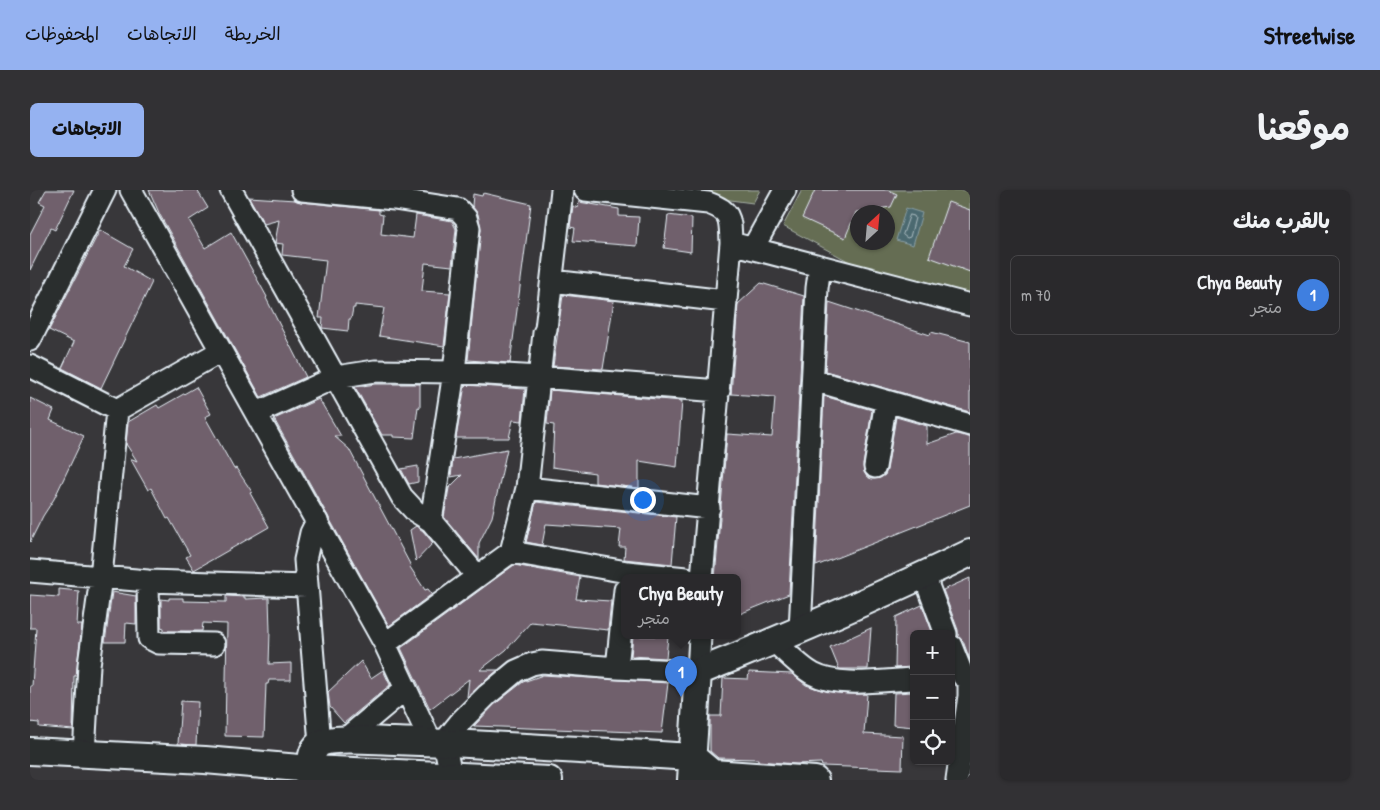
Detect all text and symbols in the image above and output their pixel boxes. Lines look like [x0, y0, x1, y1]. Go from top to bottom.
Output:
text: Streetwise [1264, 19, 1355, 51]
text: المحفوظات [25, 21, 99, 46]
text: الاتجاهات [127, 21, 197, 46]
text: الخريطة [225, 21, 281, 46]
button: الاتجاهات [30, 103, 144, 157]
text: موقعنا [1257, 104, 1350, 151]
north arrow [850, 205, 895, 250]
text: بالقرب منك [1233, 206, 1330, 235]
text: Chya Beauty [1197, 269, 1282, 295]
text: 70 m [1021, 284, 1051, 306]
text: 1 [1310, 284, 1316, 306]
text: متجر [1251, 296, 1282, 318]
your location [630, 487, 656, 513]
popup [621, 574, 741, 639]
text: Chya Beauty [638, 580, 724, 606]
text: متجر [638, 607, 670, 629]
map controls [910, 630, 955, 765]
button: + [910, 630, 955, 675]
pin: 1 [665, 656, 697, 697]
button: − [910, 675, 955, 720]
button: locate [910, 720, 955, 765]

